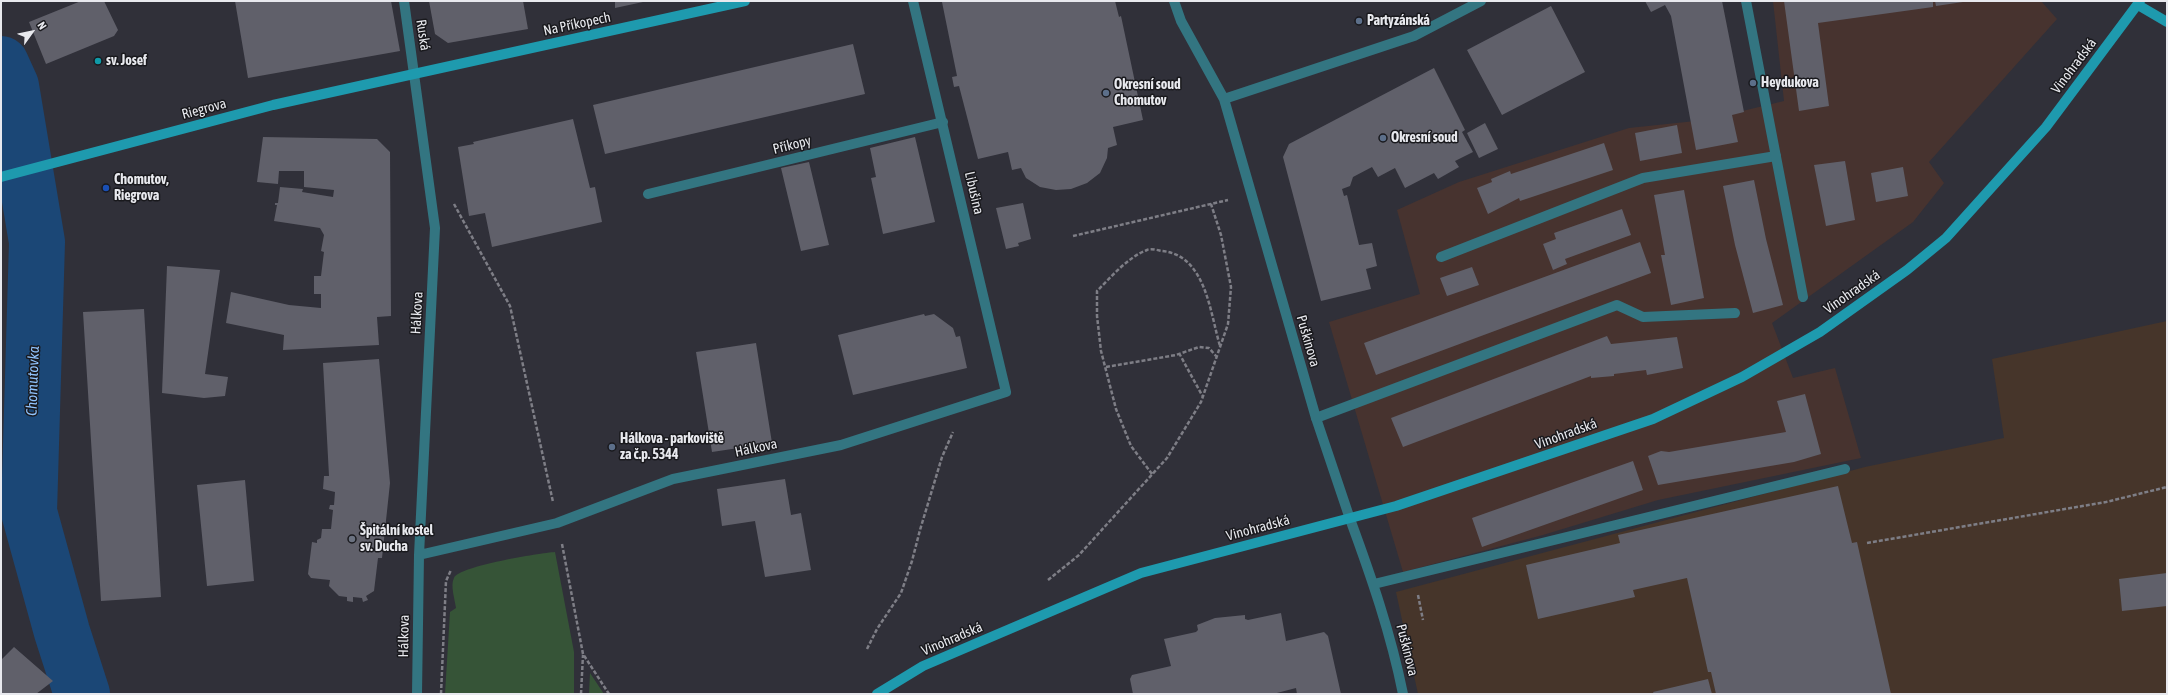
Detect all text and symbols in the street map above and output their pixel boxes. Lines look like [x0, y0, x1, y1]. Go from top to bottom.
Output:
street label: Na Příkopech [542, 9, 612, 39]
north arrow [12, 12, 52, 52]
place label: Partyzánská [1367, 13, 1430, 29]
marker: Partyzánská [1354, 16, 1364, 26]
street label: Ruská [412, 18, 434, 52]
text: N [35, 19, 49, 31]
street label: Vinohradská [2048, 35, 2100, 97]
place label: sv. Josef [106, 53, 147, 69]
marker: sv. Josef [93, 56, 103, 66]
place label: Heydukova [1761, 75, 1819, 91]
place label: Okresní soud Chomutov [1114, 77, 1181, 110]
marker: Heydukova [1748, 78, 1758, 88]
marker: Okresní soud Chomutov [1101, 88, 1111, 98]
street label: Riegrova [180, 95, 228, 123]
place label: Okresní soud [1391, 130, 1458, 146]
street label: Příkopy [771, 132, 813, 158]
marker: Okresní soud [1378, 133, 1388, 143]
street label: Libušina [961, 170, 987, 216]
place label: Chomutov, Riegrova [114, 172, 169, 204]
marker: Chomutov, Riegrova [101, 183, 111, 193]
street label: Vinohradská [1821, 267, 1883, 317]
street label: Hálkova [407, 291, 427, 335]
street label: Puškinova [1293, 313, 1323, 369]
water label: Chomutovka [23, 346, 43, 416]
street label: Vinohradská [1533, 415, 1599, 453]
place label: Hálkova - parkoviště za č.p. 5344 [620, 431, 724, 464]
street label: Hálkova [733, 435, 779, 461]
marker: Hálkova - parkoviště za č.p. 5344 [607, 442, 617, 452]
street label: Vinohradská [1225, 511, 1291, 545]
place label: Špitální kostel sv. Ducha [360, 523, 433, 556]
marker: Špitální kostel sv. Ducha [347, 534, 357, 544]
street label: Hálkova [395, 614, 413, 658]
street label: Vinohradská [919, 619, 985, 659]
street label: Puškinova [1392, 622, 1422, 678]

